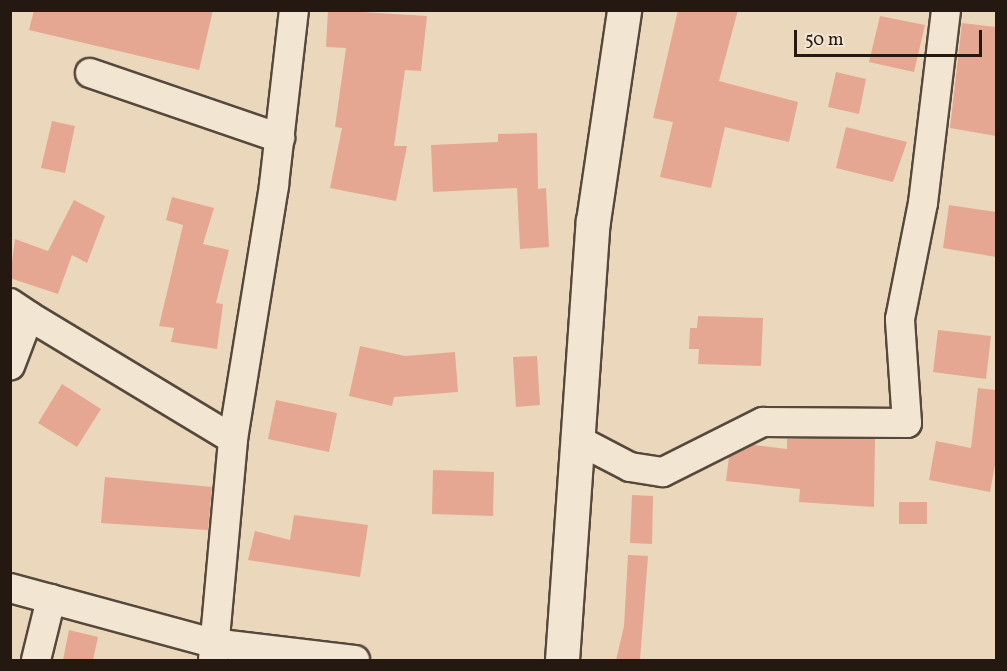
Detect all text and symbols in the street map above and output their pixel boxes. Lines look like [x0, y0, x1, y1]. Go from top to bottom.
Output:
scale bar [797, 18, 984, 56]
text: 50 m [805, 28, 844, 53]

